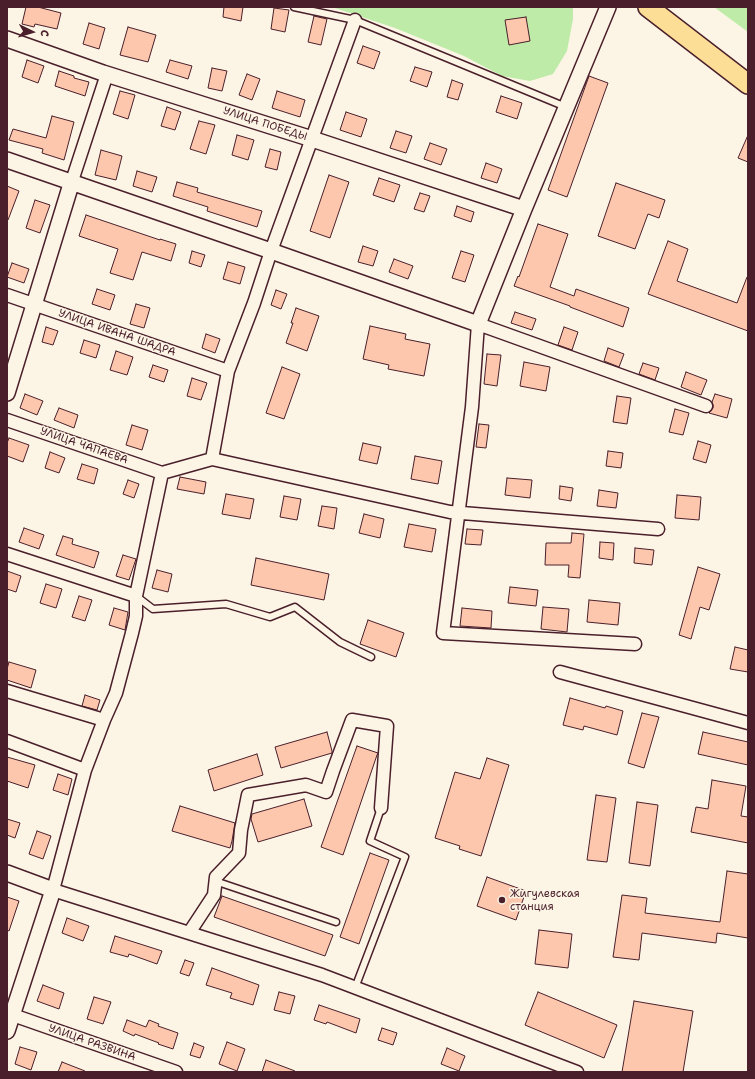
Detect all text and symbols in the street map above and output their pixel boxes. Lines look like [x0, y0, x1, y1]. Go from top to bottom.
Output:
north arrow [12, 12, 52, 52]
text: С [37, 29, 52, 37]
street label: УЛИЦА ПОБЕДЫ [221, 104, 309, 144]
street label: УЛИЦА ИВАНА ШАДРА [57, 307, 177, 359]
street label: УЛИЦА ЧАПАЕВА [38, 425, 130, 467]
place label: Жигулевская станция [510, 887, 580, 913]
marker: Жигулевская станция [497, 895, 507, 905]
street label: УЛИЦА РАЗВИНА [47, 1022, 137, 1064]

